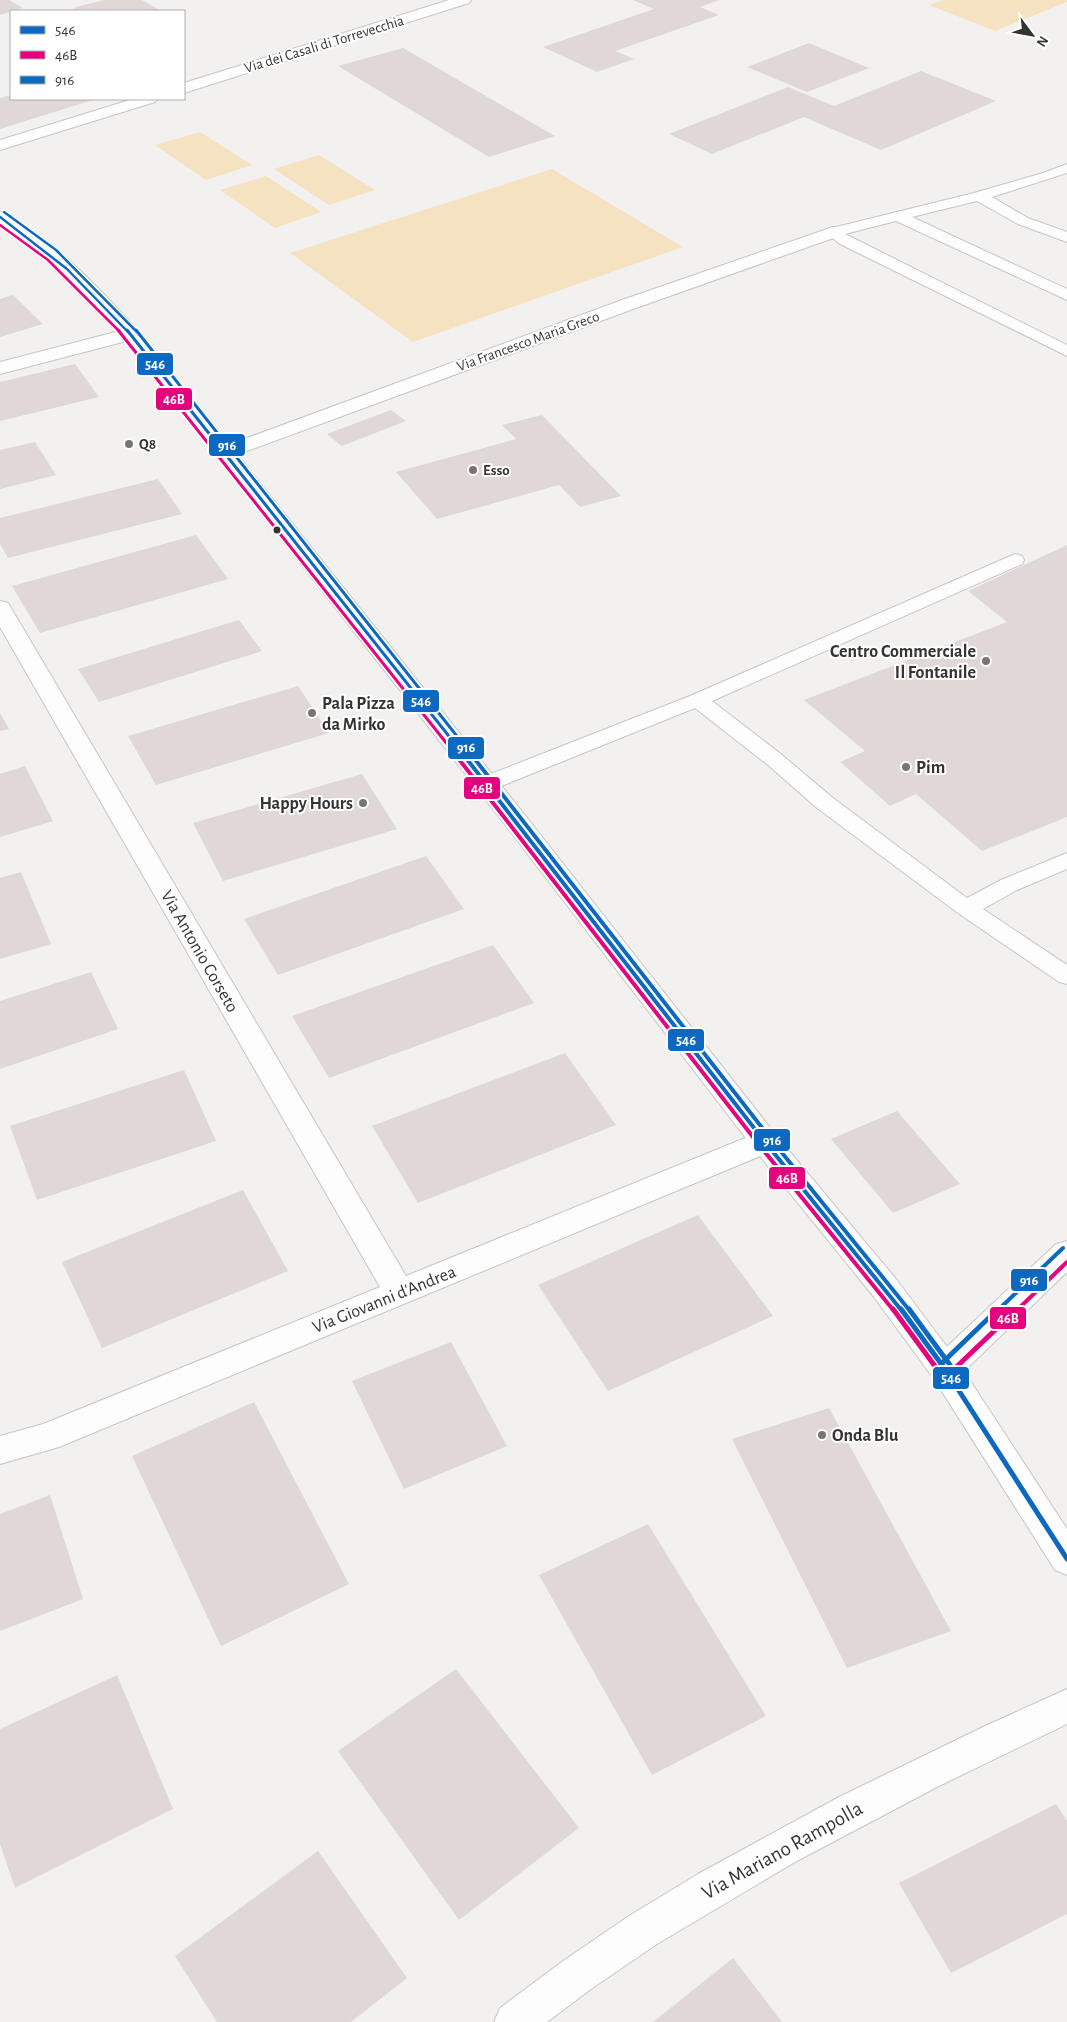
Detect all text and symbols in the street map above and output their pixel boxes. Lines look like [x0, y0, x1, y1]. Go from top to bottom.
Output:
legend [10, 10, 185, 100]
north arrow [1007, 10, 1057, 60]
street label: Via dei Casali di Torrevecchia [242, 13, 406, 76]
text: 546 [55, 23, 76, 38]
text: N [1034, 34, 1051, 49]
text: 46B [55, 48, 77, 63]
text: 916 [55, 73, 74, 88]
street label: Via Francesco Maria Greco [455, 309, 601, 374]
line badge: 546 [136, 352, 174, 376]
text: 546 [145, 358, 165, 372]
line badge: 46B [155, 387, 193, 411]
text: 46B [163, 393, 185, 407]
line badge: 916 [208, 433, 246, 457]
place label: Q8 [139, 437, 156, 452]
marker: Q8 [123, 438, 135, 450]
text: 916 [218, 439, 237, 453]
place label: Esso [483, 463, 510, 478]
marker: Esso [467, 464, 479, 476]
unlabelled marker [272, 525, 282, 535]
place label: Centro Commerciale Il Fontanile [830, 643, 976, 682]
marker: Centro Commerciale Il Fontanile [980, 655, 992, 667]
line badge: 546 [402, 689, 440, 713]
place label: Pala Pizza da Mirko [322, 695, 395, 734]
text: 546 [411, 695, 431, 709]
marker: Pala Pizza da Mirko [306, 707, 318, 719]
line badge: 916 [447, 736, 485, 760]
text: 916 [457, 741, 476, 755]
place label: Pim [916, 759, 945, 777]
marker: Pim [900, 761, 912, 773]
line badge: 46B [463, 776, 501, 800]
text: 46B [471, 782, 493, 796]
place label: Happy Hours [259, 795, 353, 813]
marker: Happy Hours [357, 797, 369, 809]
street label: Via Antonio Corseto [157, 887, 241, 1016]
line badge: 546 [667, 1028, 705, 1052]
text: 546 [676, 1034, 696, 1048]
line badge: 916 [753, 1128, 791, 1152]
text: 916 [763, 1134, 782, 1148]
line badge: 46B [768, 1166, 806, 1190]
text: 46B [776, 1172, 798, 1186]
street label: Via Giovanni d'Andrea [310, 1263, 459, 1337]
line badge: 916 [1010, 1268, 1048, 1292]
text: 916 [1020, 1274, 1039, 1288]
line badge: 46B [989, 1306, 1027, 1330]
text: 46B [997, 1312, 1019, 1326]
line badge: 546 [932, 1366, 970, 1390]
text: 546 [941, 1372, 961, 1386]
place label: Onda Blu [832, 1427, 899, 1445]
marker: Onda Blu [816, 1429, 828, 1441]
street label: Via Mariano Rampolla [698, 1797, 867, 1903]

